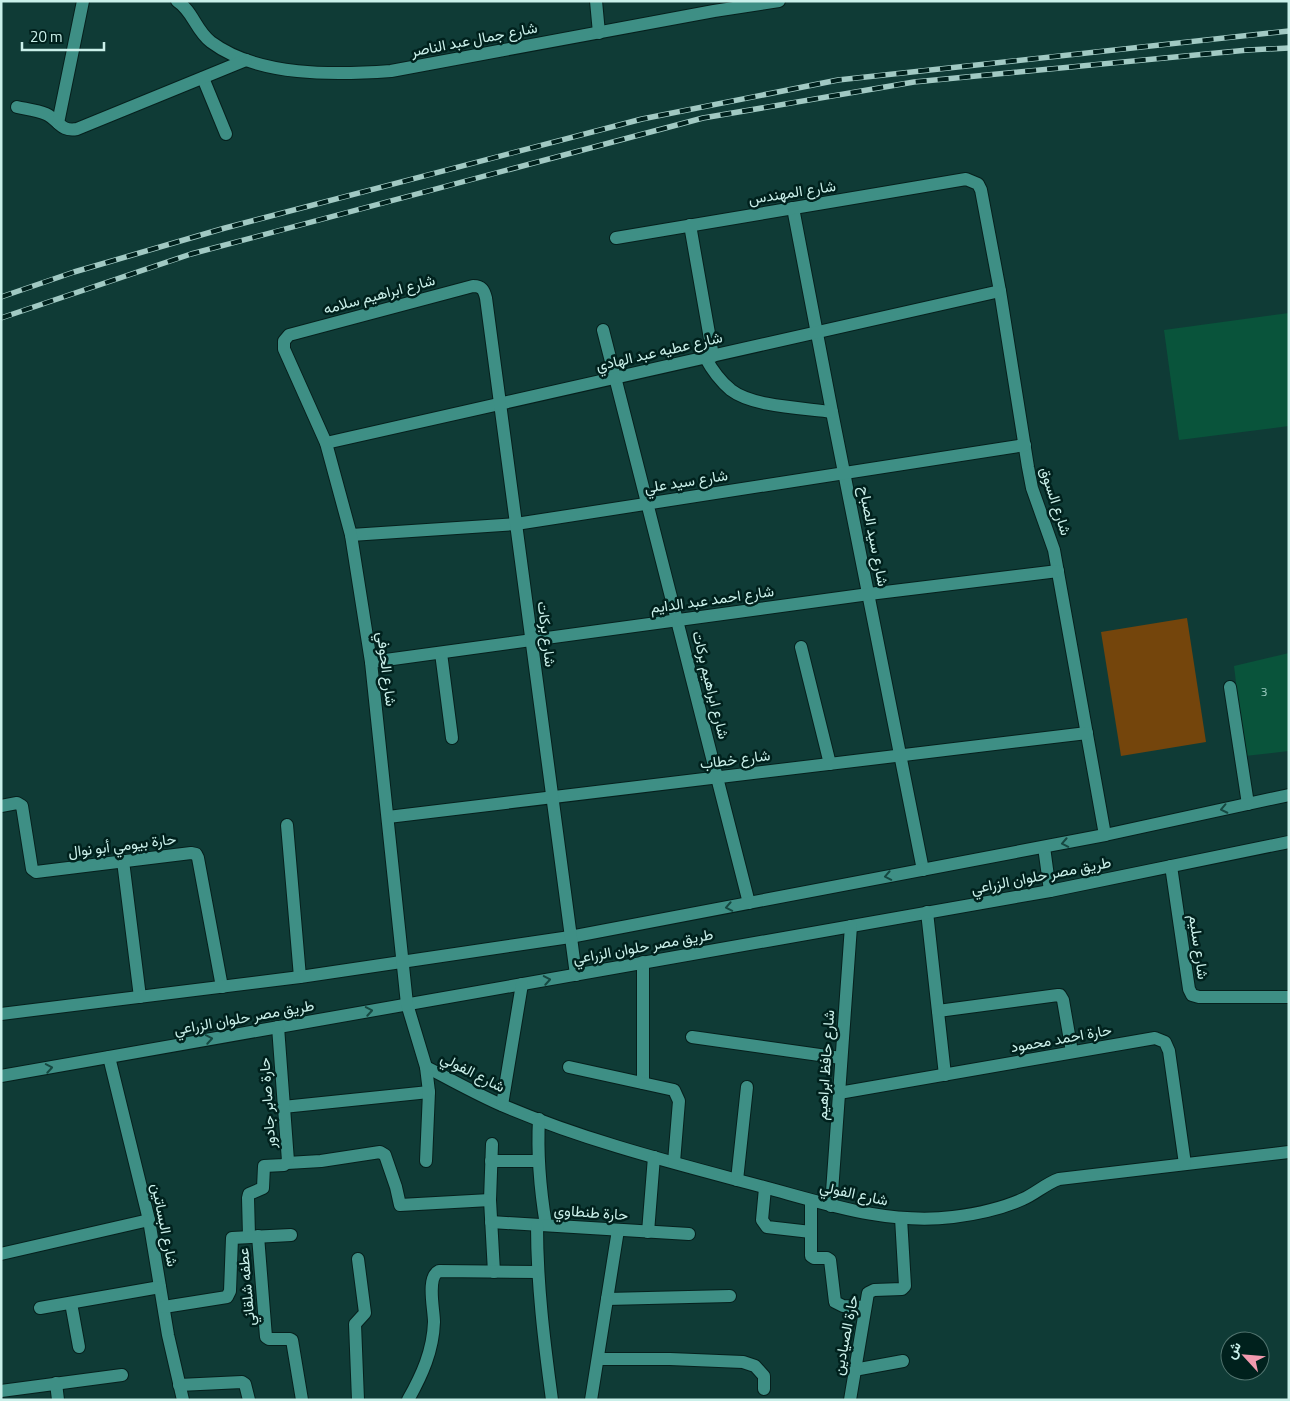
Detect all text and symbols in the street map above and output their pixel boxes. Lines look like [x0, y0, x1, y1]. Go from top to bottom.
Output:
street label: شارع جمال عبد الناصر [408, 15, 539, 63]
scale bar [22, 20, 105, 52]
text: 20 m [30, 25, 63, 48]
street label: شارع المهندس [747, 174, 837, 210]
street label: شارع ابراهيم سلامه [321, 268, 438, 320]
street label: شارع عطيه عبد الهادي [593, 325, 725, 379]
street label: شارع سيد علي [643, 463, 730, 501]
street label: شارع السوق [1034, 464, 1078, 538]
street label: شارع سيد الصباح [853, 484, 895, 588]
street label: شارع احمد عبد الدايم [649, 579, 775, 619]
street label: شارع بركات [532, 600, 562, 668]
street label: شارع ابراهيم بركات [686, 628, 736, 742]
street label: شارع الحوفي [369, 630, 403, 708]
house number: 3 [1261, 682, 1267, 701]
street label: شارع خطاب [699, 743, 772, 775]
one-way arrow [1220, 803, 1229, 814]
street label: حارة بيومي أبو نوال [67, 827, 178, 865]
one-way arrow [1061, 837, 1069, 847]
street label: طريق مصر حلوان الزراعي [969, 850, 1114, 902]
one-way arrow [884, 871, 893, 881]
one-way arrow [724, 901, 733, 911]
street label: شارع سليم [1183, 913, 1215, 981]
street label: طريق مصر حلوان الزراعي [571, 922, 715, 972]
one-way arrow [542, 975, 551, 985]
street label: طريق مصر حلوان الزراعي [172, 993, 316, 1043]
one-way arrow [365, 1007, 374, 1017]
street label: شارع حافظ ابراهيم [810, 1009, 840, 1121]
street label: حارة احمد محمود [1009, 1018, 1113, 1058]
one-way arrow [205, 1035, 214, 1045]
street label: شارع الفولي [436, 1046, 509, 1100]
street label: حارة صابر جادور [252, 1057, 282, 1150]
one-way arrow [45, 1063, 54, 1073]
street label: شارع الفولي [817, 1175, 891, 1213]
street label: شارع البساتين [146, 1181, 184, 1269]
street label: حارة طنطاوي [553, 1198, 629, 1228]
street label: عطفه شلقاني [231, 1247, 263, 1327]
street label: حارة الصيادين [826, 1293, 864, 1377]
north arrow [1220, 1331, 1270, 1381]
text: ش [1220, 1338, 1246, 1362]

